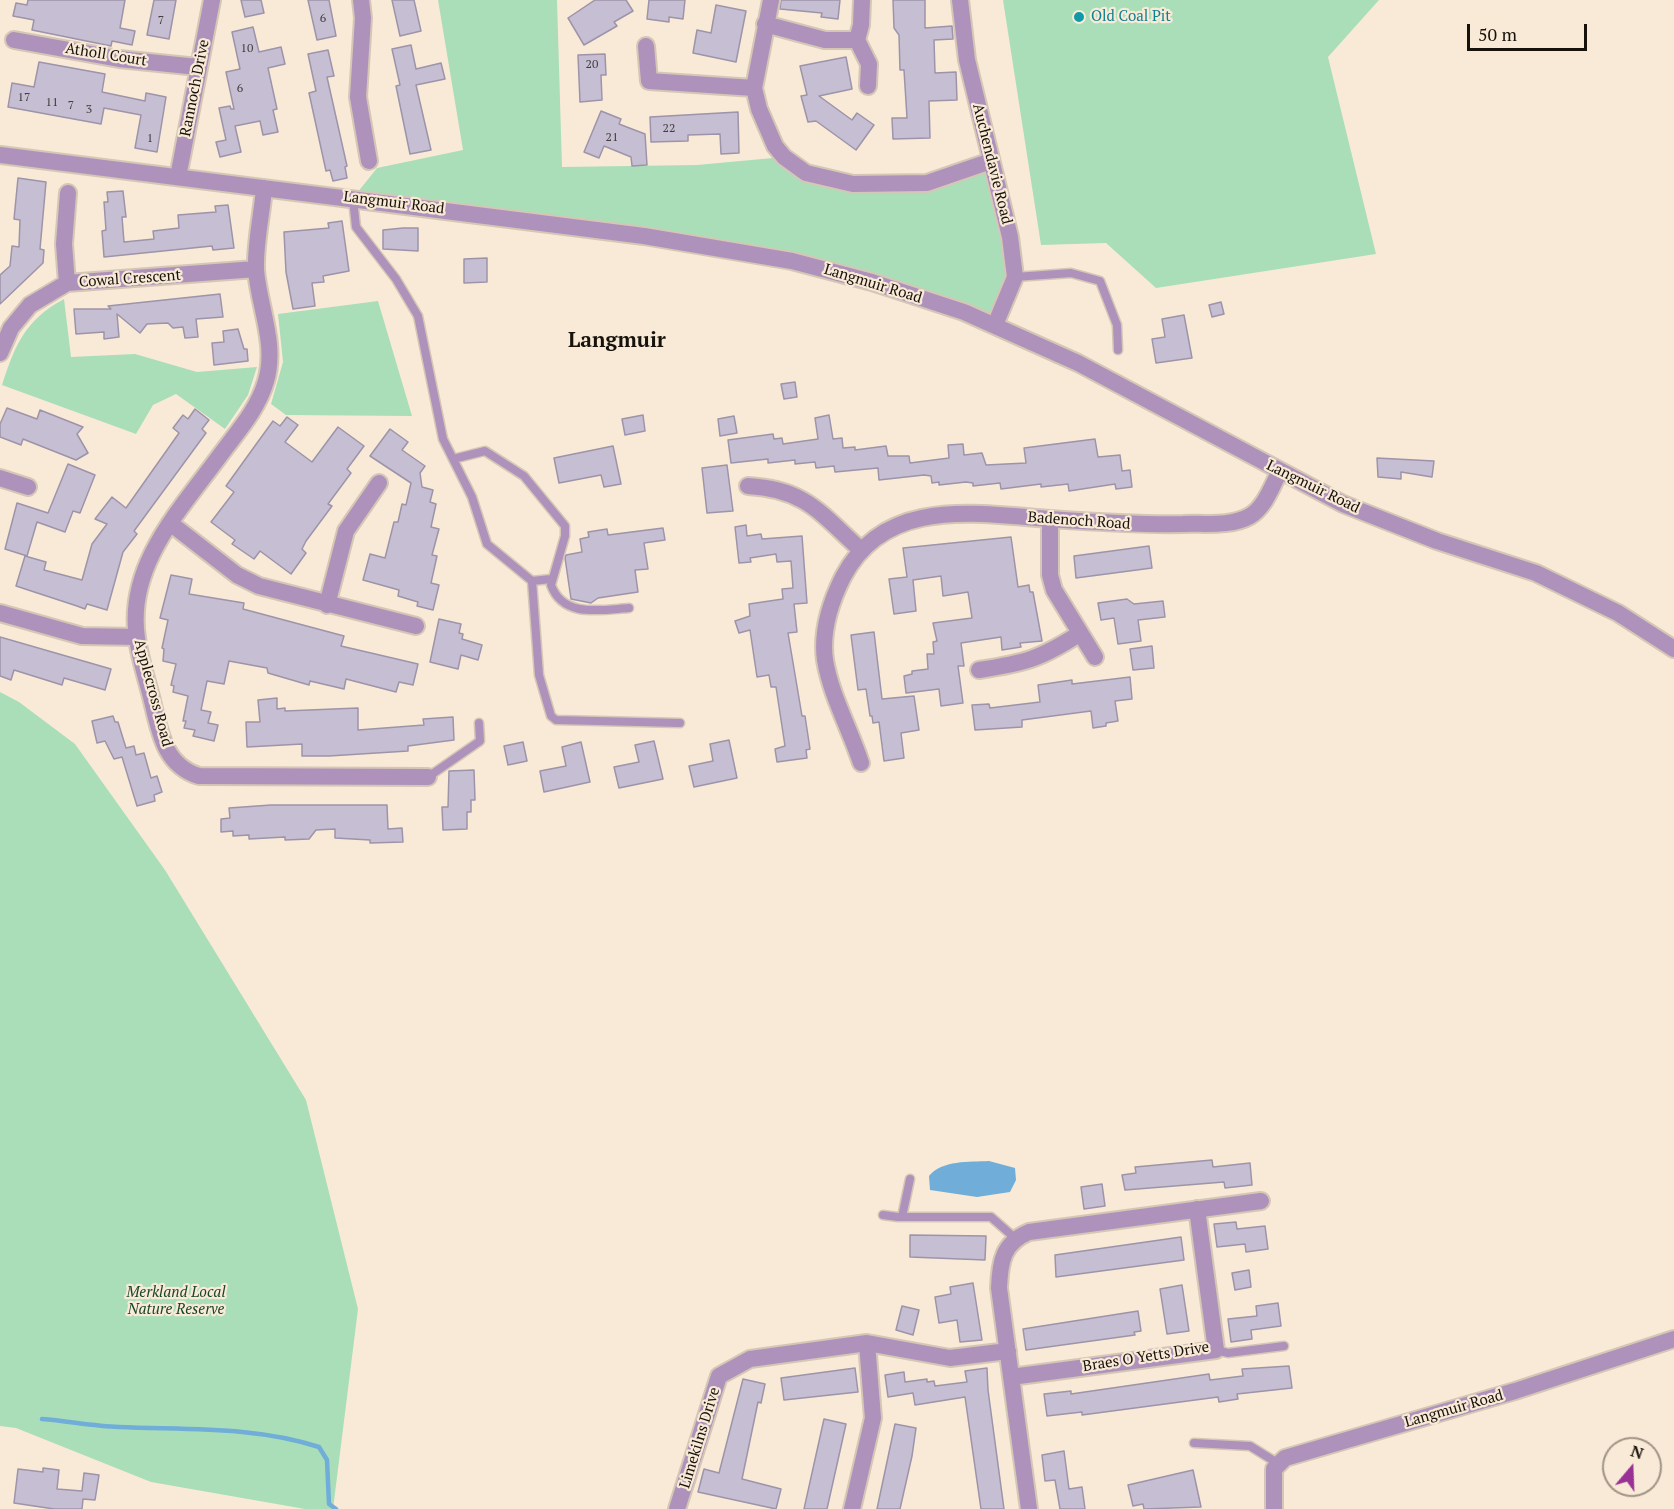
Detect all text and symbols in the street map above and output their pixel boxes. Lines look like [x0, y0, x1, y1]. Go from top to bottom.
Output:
place label: Old Coal Pit [1091, 8, 1171, 26]
marker: Old Coal Pit [1072, 10, 1086, 24]
house number: 6 [320, 12, 326, 26]
scale bar [1470, 12, 1590, 50]
house number: 7 [158, 14, 164, 28]
text: 50 m [1478, 22, 1517, 46]
street label: Rannoch Drive [177, 38, 213, 138]
street label: Atholl Court [64, 40, 148, 70]
house number: 10 [241, 42, 253, 56]
house number: 20 [586, 58, 598, 72]
house number: 6 [237, 82, 243, 96]
house number: 17 [18, 91, 30, 105]
house number: 11 [46, 96, 58, 110]
house number: 7 [68, 99, 74, 113]
street label: Auchendavie Road [968, 102, 1016, 226]
house number: 3 [86, 103, 92, 117]
house number: 22 [663, 122, 675, 136]
house number: 21 [606, 131, 618, 145]
house number: 1 [147, 132, 153, 146]
street label: Langmuir Road [343, 188, 445, 218]
street label: Langmuir Road [822, 261, 924, 307]
street label: Cowal Crescent [78, 266, 182, 292]
district label: Langmuir [568, 328, 666, 354]
street label: Langmuir Road [1263, 457, 1363, 517]
street label: Badenoch Road [1027, 508, 1131, 534]
street label: Applecross Road [130, 637, 176, 749]
park label: Merkland Local Nature Reserve [126, 1284, 226, 1319]
street label: Braes O Yetts Drive [1081, 1338, 1211, 1376]
street label: Limekilns Drive [676, 1385, 724, 1491]
street label: Langmuir Road [1403, 1386, 1505, 1432]
north arrow [1602, 1437, 1662, 1497]
text: N [1628, 1439, 1647, 1464]

